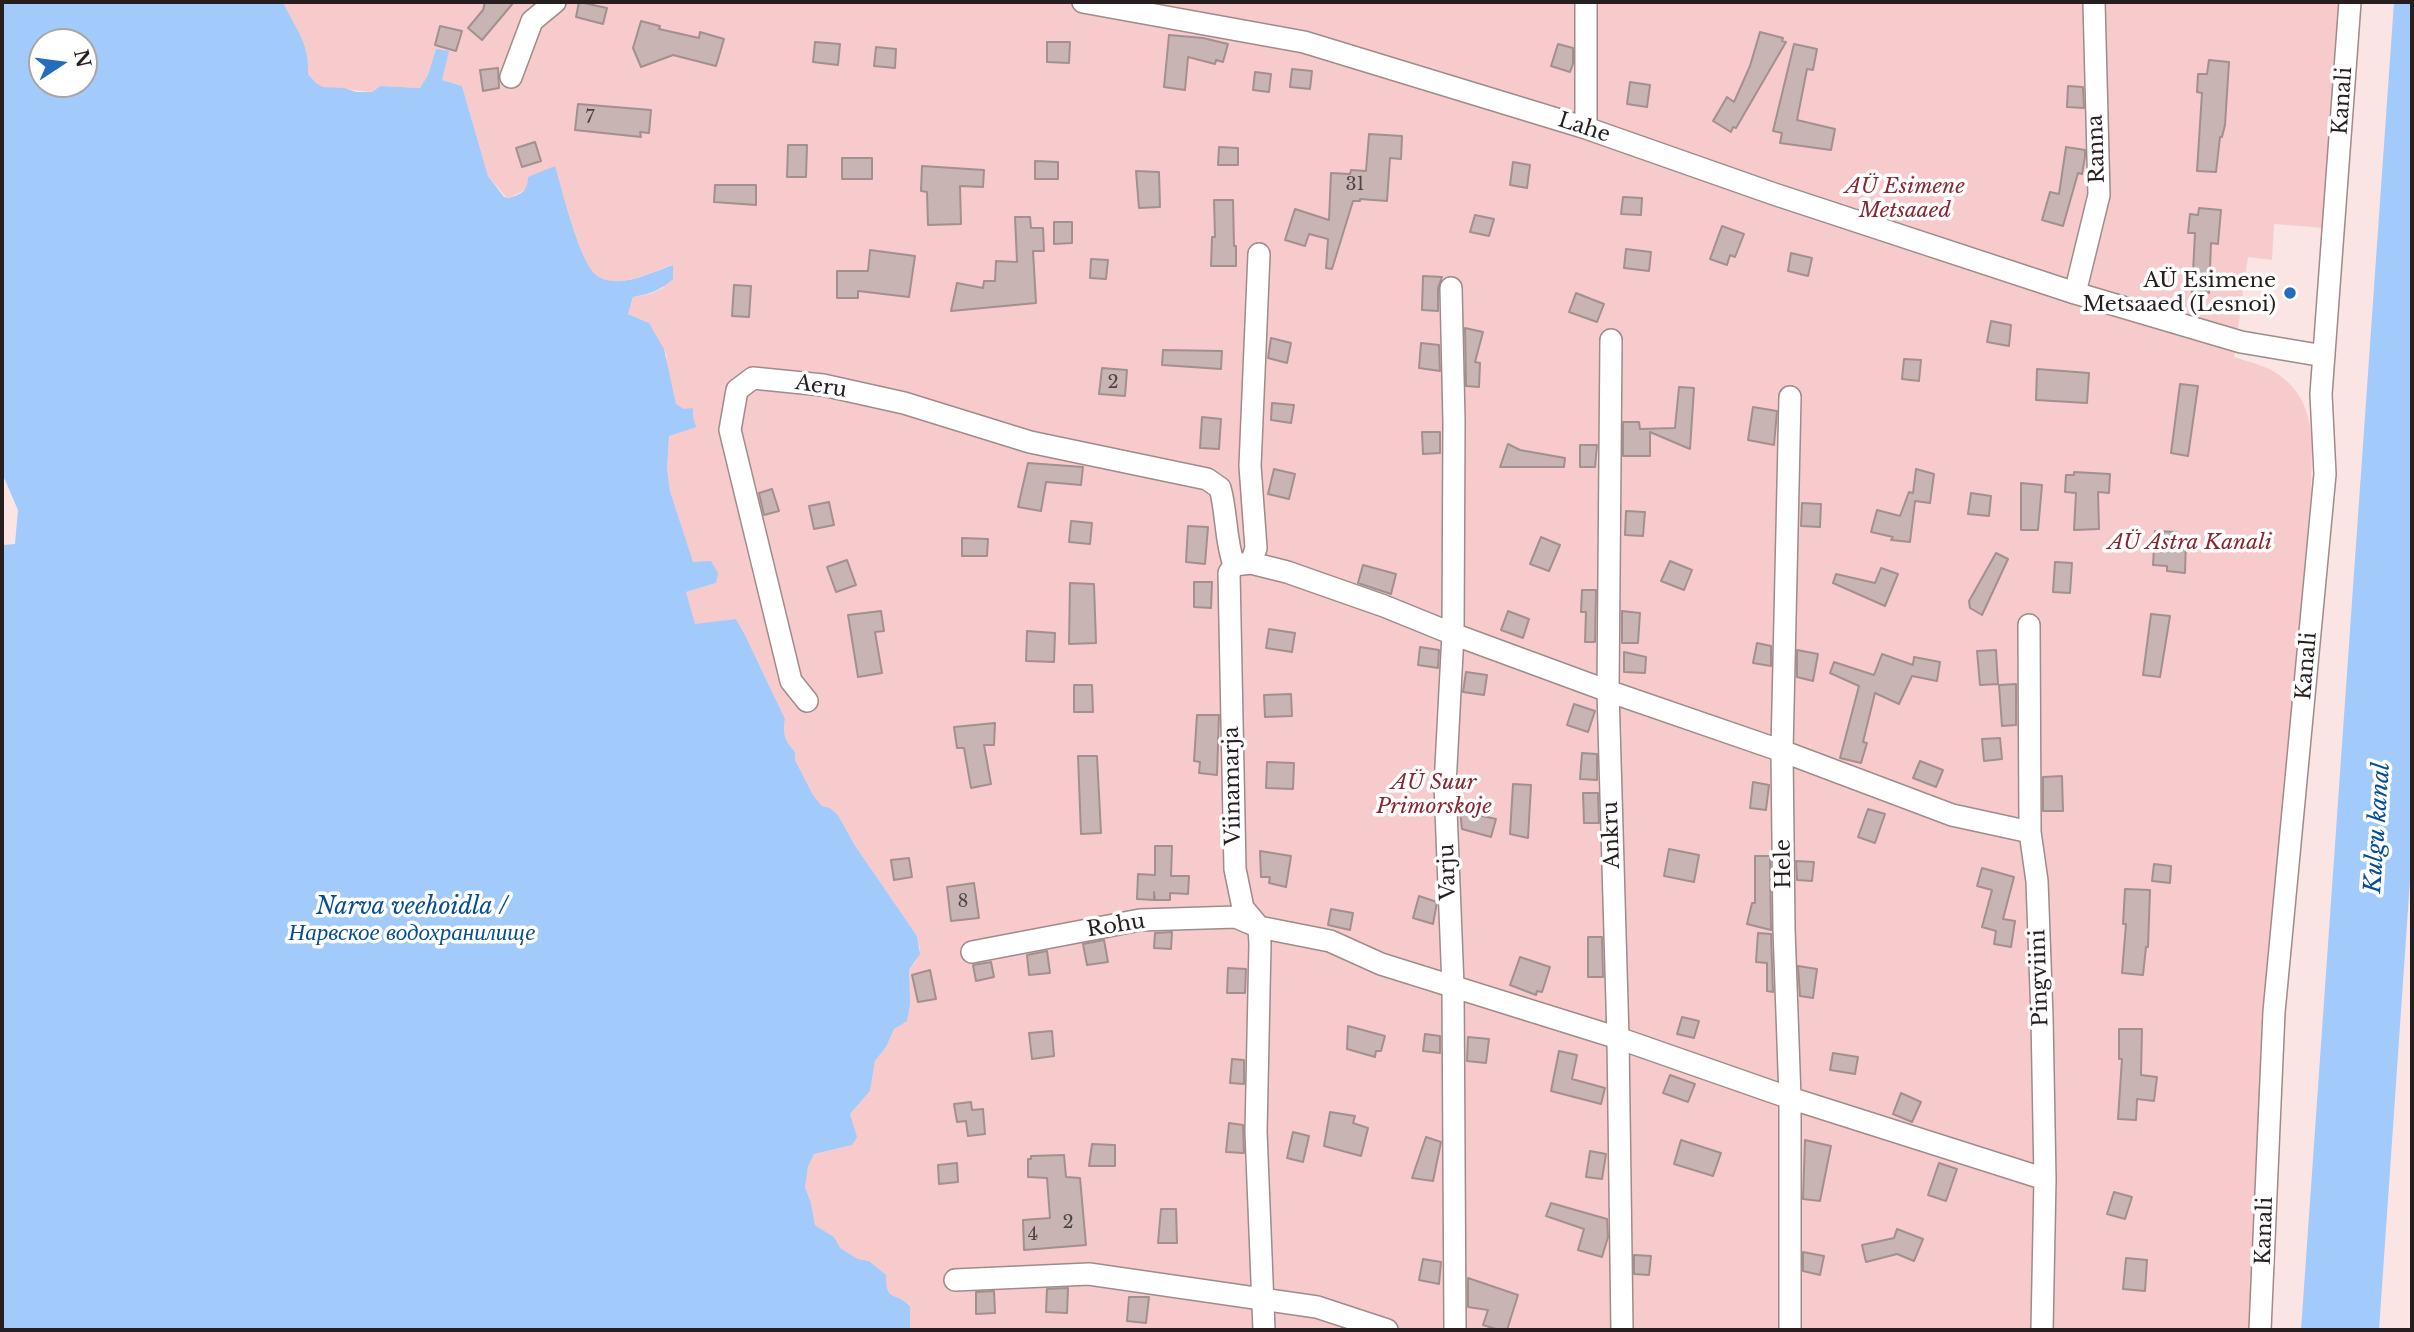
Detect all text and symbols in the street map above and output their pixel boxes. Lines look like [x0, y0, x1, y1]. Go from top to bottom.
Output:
north arrow [28, 28, 98, 98]
text: N [69, 47, 95, 70]
street label: Kanali [2328, 66, 2358, 136]
house number: 7 [585, 107, 595, 129]
street label: Lahe [1555, 108, 1613, 148]
street label: Ranna [2083, 114, 2111, 184]
house number: 31 [1345, 174, 1365, 196]
park label: AÜ Esimene Metsaaed [1845, 174, 1965, 224]
place label: AÜ Esimene Metsaaed (Lesnoi) [2082, 268, 2276, 318]
marker: AÜ Esimene Metsaaed (Lesnoi) [2282, 285, 2298, 301]
street label: Aeru [793, 370, 849, 404]
house number: 2 [1107, 372, 1119, 394]
park label: AÜ Astra Kanali [2108, 530, 2272, 556]
street label: Kanali [2291, 631, 2323, 701]
street label: Viinamarja [1219, 726, 1247, 846]
water label: Kulgu kanal [2360, 762, 2396, 894]
park label: AÜ Suur Primorskoje [1376, 770, 1492, 820]
street label: Ankru [1598, 801, 1626, 869]
street label: Hele [1771, 839, 1797, 889]
street label: Varju [1434, 843, 1462, 901]
house number: 8 [958, 891, 968, 913]
water label: Narva veehoidla / Нарвское водохранилище [289, 894, 535, 948]
street label: Rohu [1085, 909, 1147, 943]
street label: Pingviini [2026, 929, 2054, 1027]
street label: Kanali [2251, 1197, 2279, 1265]
house number: 2 [1062, 1212, 1074, 1234]
house number: 4 [1028, 1224, 1038, 1246]

